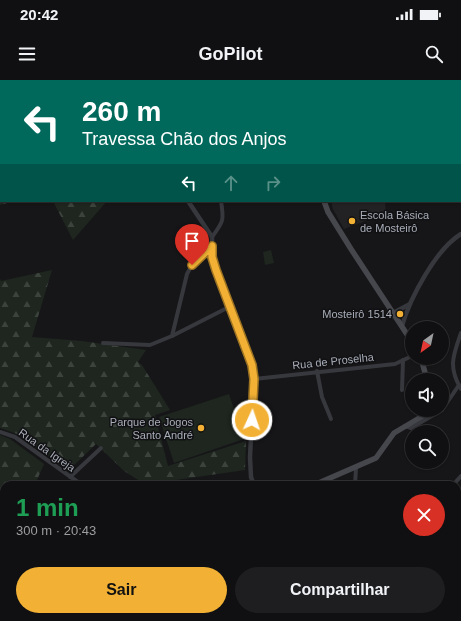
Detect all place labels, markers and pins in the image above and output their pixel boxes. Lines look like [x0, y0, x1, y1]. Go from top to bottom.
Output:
place label: Escola Básica de Mosteirô [360, 209, 430, 234]
marker: Escola Básica de Mosteirô [347, 216, 357, 226]
pin [175, 224, 209, 265]
place label: Mosteirô 1514 [322, 308, 392, 320]
marker: Mosteirô 1514 [395, 309, 405, 319]
place label: Parque de Jogos Santo André [110, 416, 193, 441]
marker: Parque de Jogos Santo André [196, 423, 206, 433]

